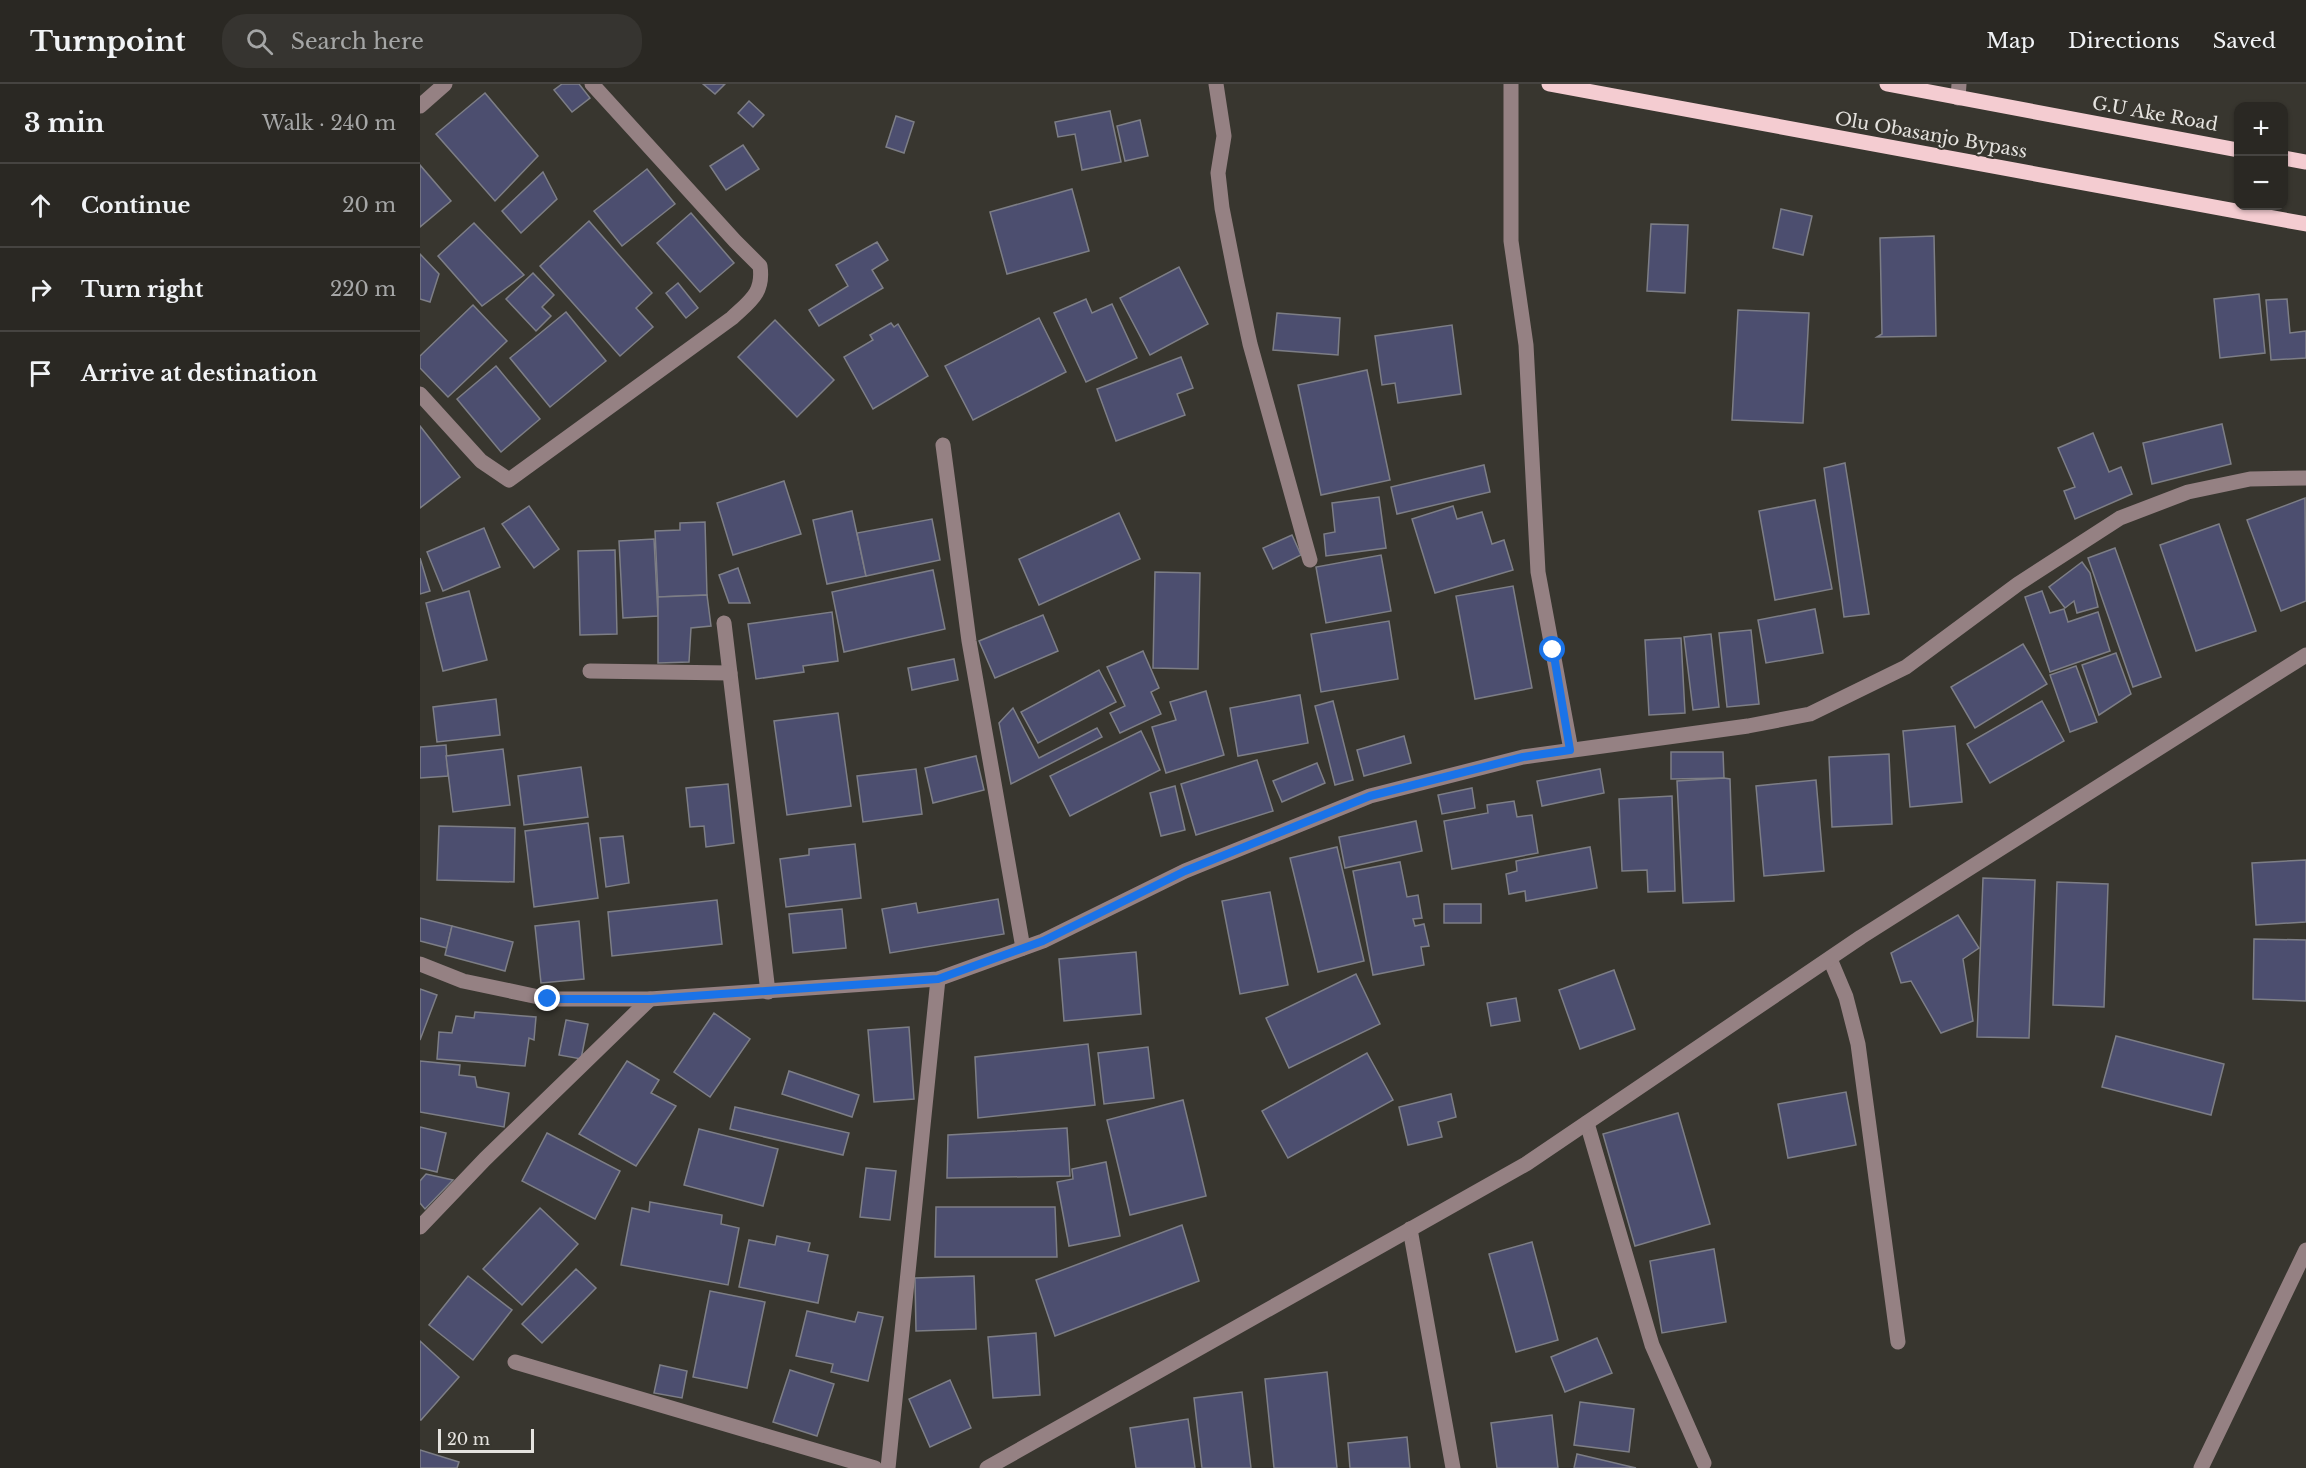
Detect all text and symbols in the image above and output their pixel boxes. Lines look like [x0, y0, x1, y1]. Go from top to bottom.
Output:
search box [222, 14, 642, 68]
text: Turnpoint [30, 24, 186, 59]
icon: search [243, 25, 276, 58]
text: Search here [291, 28, 424, 55]
text: Map [1986, 28, 2035, 54]
text: Directions [2068, 28, 2180, 54]
text: Saved [2213, 28, 2276, 54]
street label: G.U Ake Road [2090, 92, 2220, 136]
map controls [2234, 102, 2288, 210]
button: + [2234, 102, 2288, 156]
text: 3 min [24, 107, 105, 139]
street label: Olu Obasanjo Bypass [1833, 107, 2029, 163]
text: Walk · 240 m [262, 111, 396, 135]
button: − [2234, 156, 2288, 210]
icon: ahead [24, 189, 57, 222]
text: Continue [81, 192, 190, 219]
text: 20 m [342, 193, 396, 217]
icon: right [24, 273, 57, 306]
text: Turn right [81, 276, 203, 303]
text: 220 m [330, 277, 396, 301]
icon: arrive [24, 357, 57, 390]
text: Arrive at destination [81, 360, 318, 387]
route start [1539, 636, 1565, 662]
route end [534, 985, 560, 1011]
scale bar [438, 1426, 534, 1454]
text: 20 m [447, 1429, 490, 1449]

